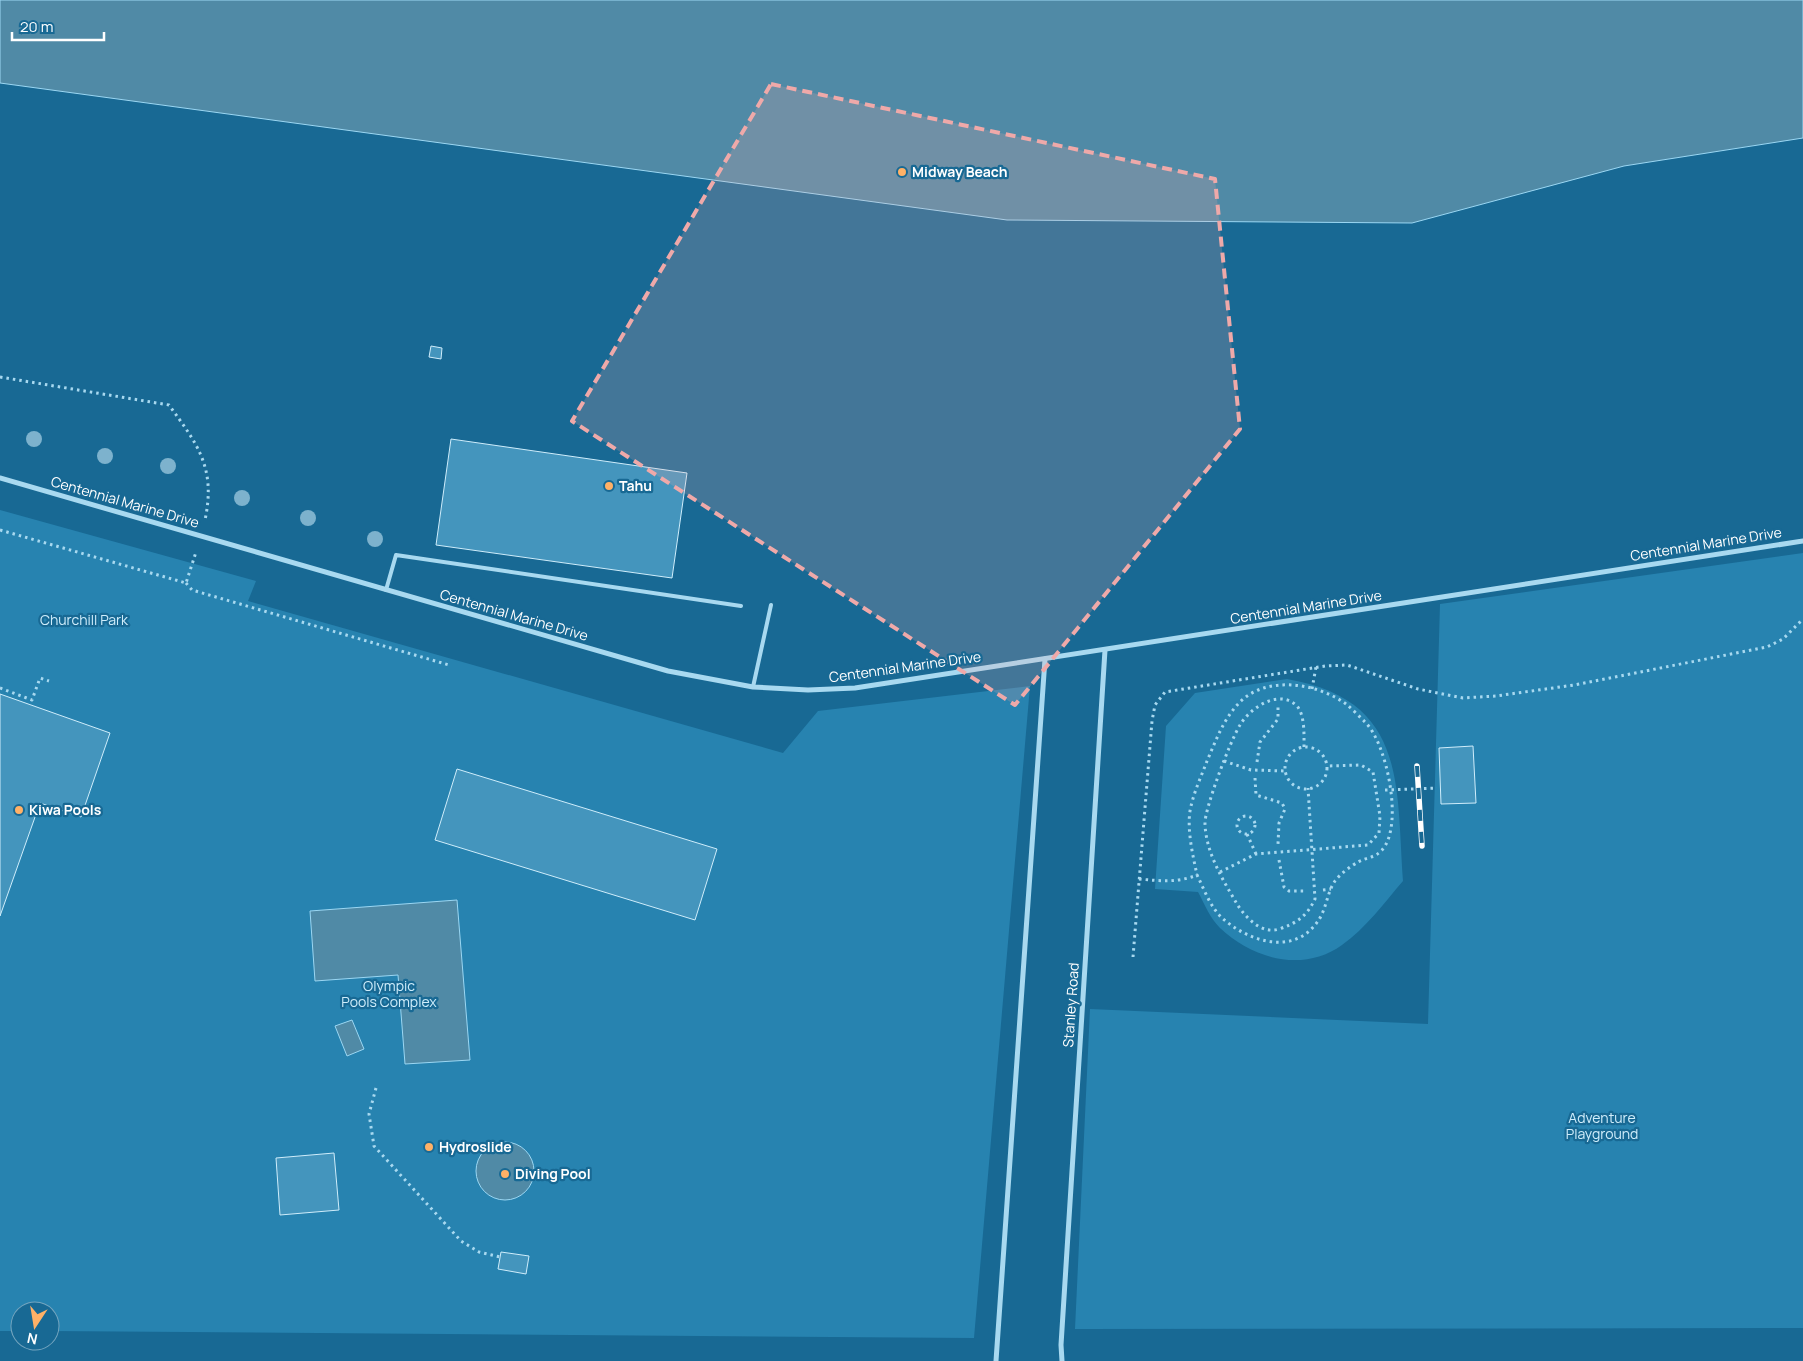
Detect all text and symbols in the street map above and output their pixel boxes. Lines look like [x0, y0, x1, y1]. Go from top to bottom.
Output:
scale bar [12, 10, 105, 42]
text: 20 m [20, 16, 53, 37]
place label: Midway Beach [912, 162, 1008, 181]
marker: Midway Beach [896, 166, 908, 178]
street label: Centennial Marine Drive [49, 471, 201, 532]
place label: Tahu [619, 476, 652, 495]
marker: Tahu [603, 480, 615, 492]
street label: Centennial Marine Drive [1629, 522, 1783, 565]
street label: Centennial Marine Drive [438, 584, 590, 645]
street label: Centennial Marine Drive [1229, 585, 1383, 628]
park label: Churchill Park [40, 610, 129, 629]
street label: Centennial Marine Drive [828, 646, 982, 687]
place label: Kiwa Pools [29, 800, 102, 819]
marker: Kiwa Pools [13, 804, 25, 816]
street label: Stanley Road [1058, 962, 1083, 1048]
park label: Olympic Pools Complex [341, 976, 437, 1011]
park label: Adventure Playground [1566, 1108, 1638, 1143]
place label: Hydroslide [439, 1137, 512, 1156]
marker: Hydroslide [423, 1141, 435, 1153]
place label: Diving Pool [515, 1164, 591, 1183]
marker: Diving Pool [499, 1168, 511, 1180]
north arrow [10, 1301, 60, 1351]
text: N [25, 1329, 39, 1350]

